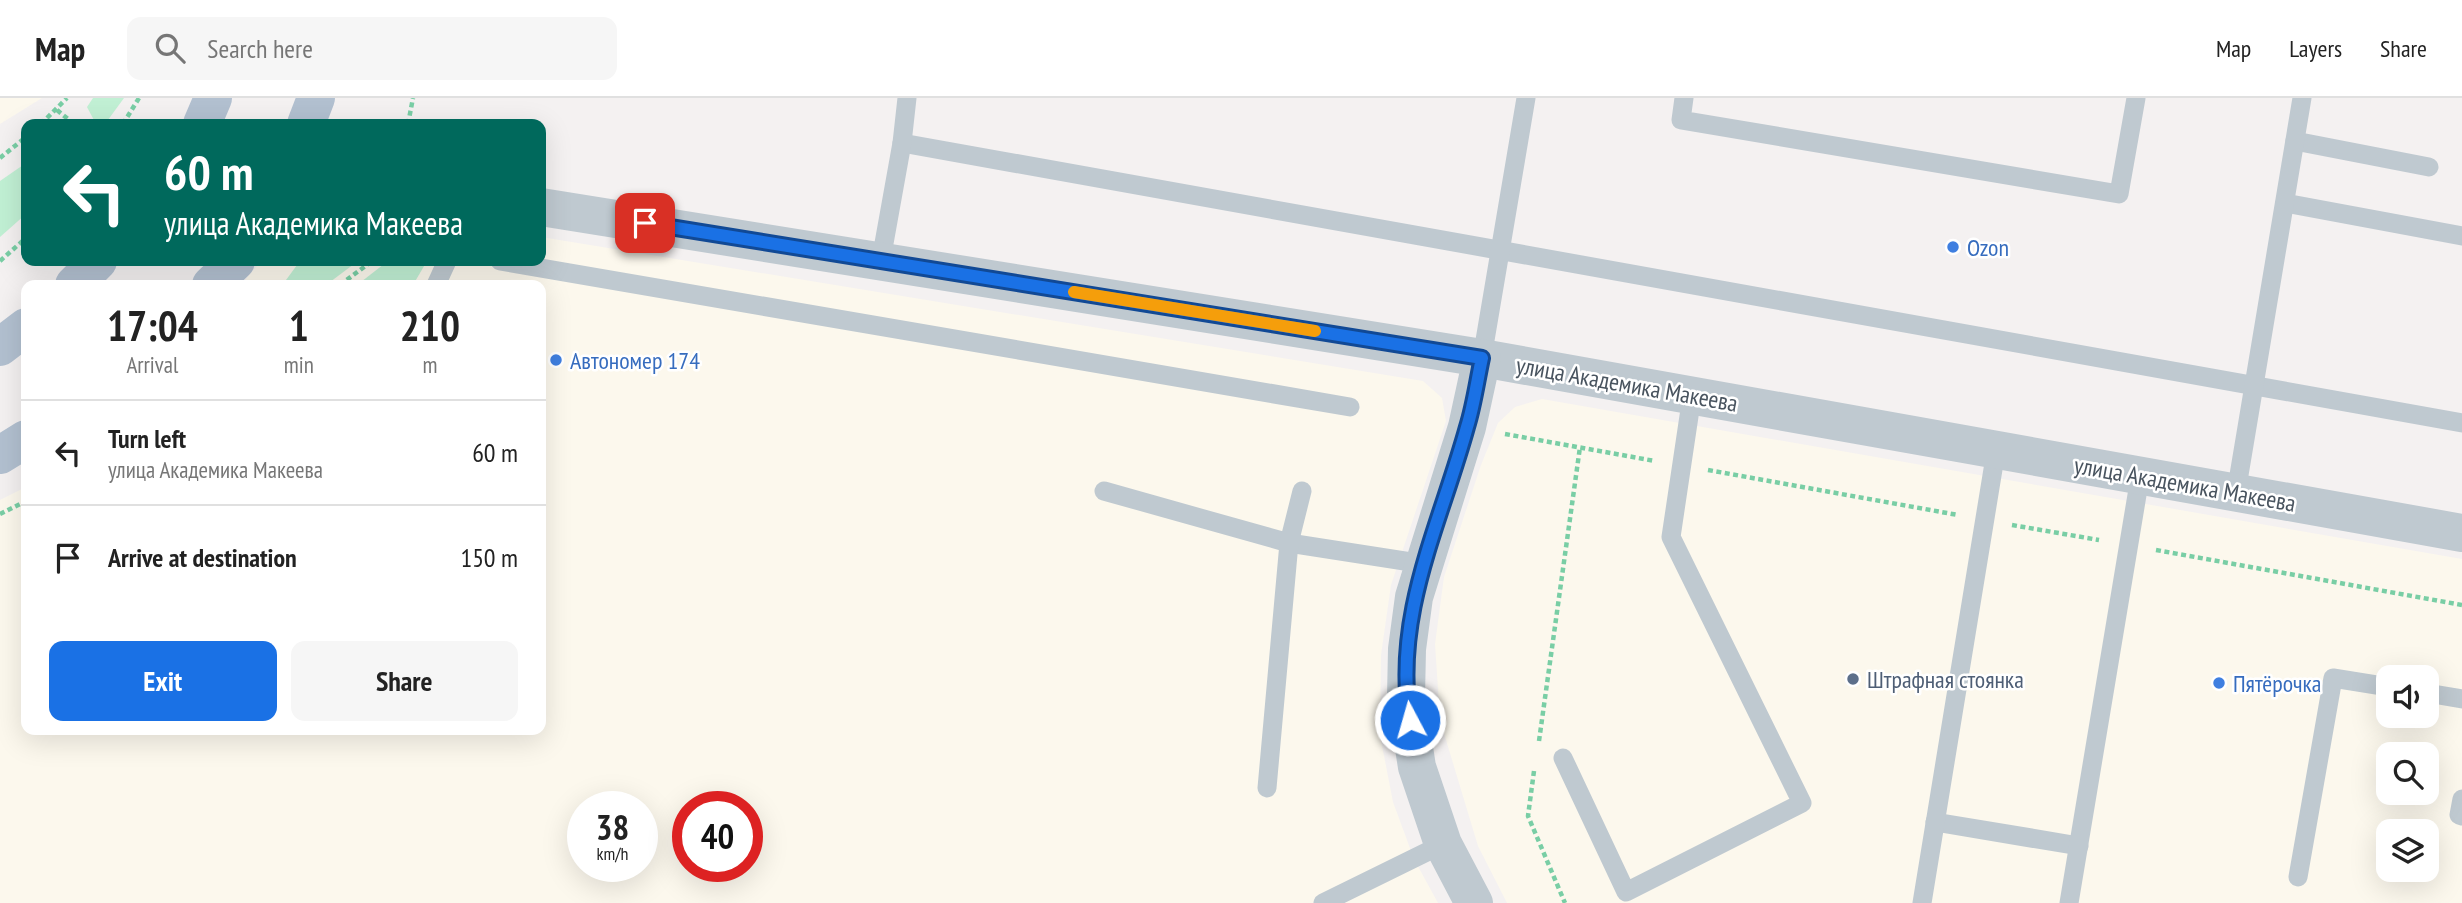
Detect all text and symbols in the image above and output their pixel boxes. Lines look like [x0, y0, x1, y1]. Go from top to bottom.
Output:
search box [127, 17, 617, 80]
text: Map [35, 27, 85, 70]
icon: search [151, 29, 189, 67]
text: Search here [207, 32, 313, 65]
text: Map [2216, 33, 2251, 64]
text: Layers [2289, 33, 2342, 64]
text: Share [2380, 33, 2427, 64]
text: 60 m [164, 140, 253, 204]
icon: left [49, 147, 140, 238]
pin [615, 193, 675, 253]
text: улица Академика Макеева [164, 202, 463, 244]
icon: arrive [626, 204, 664, 242]
place label: Ozon [1967, 232, 2009, 263]
marker: Ozon [1945, 239, 1961, 255]
text: 17:04 [107, 298, 198, 353]
text: 1 [289, 298, 309, 353]
text: 210 [400, 298, 460, 353]
place label: Автономер 174 [570, 345, 700, 376]
street label: улица Академика Макеева [1514, 349, 1740, 419]
text: Arrival [126, 350, 178, 379]
text: min [284, 350, 314, 379]
text: m [422, 350, 437, 379]
marker: Автономер 174 [548, 352, 564, 368]
text: Turn left [108, 422, 186, 455]
icon: left [49, 434, 87, 472]
text: 60 m [472, 436, 518, 469]
street label: улица Академика Макеева [2072, 449, 2298, 519]
text: улица Академика Макеева [108, 455, 323, 484]
icon: arrive [49, 539, 87, 577]
text: Arrive at destination [108, 541, 297, 574]
text: 150 m [460, 541, 518, 574]
button: Exit [49, 641, 277, 721]
button: Share [291, 641, 518, 721]
place label: Штрафная стоянка [1867, 664, 2024, 695]
map controls [2376, 665, 2439, 882]
button: sound [2376, 665, 2439, 728]
place label: Пятёрочка [2233, 668, 2321, 699]
marker: Штрафная стоянка [1845, 671, 1861, 687]
marker: Пятёрочка [2211, 675, 2227, 691]
position arrow [1373, 683, 1447, 757]
button: search [2376, 742, 2439, 805]
speed limit sign: 40 [672, 791, 763, 882]
text: 38 [596, 804, 629, 850]
button: layers [2376, 819, 2439, 882]
text: km/h [597, 842, 628, 865]

